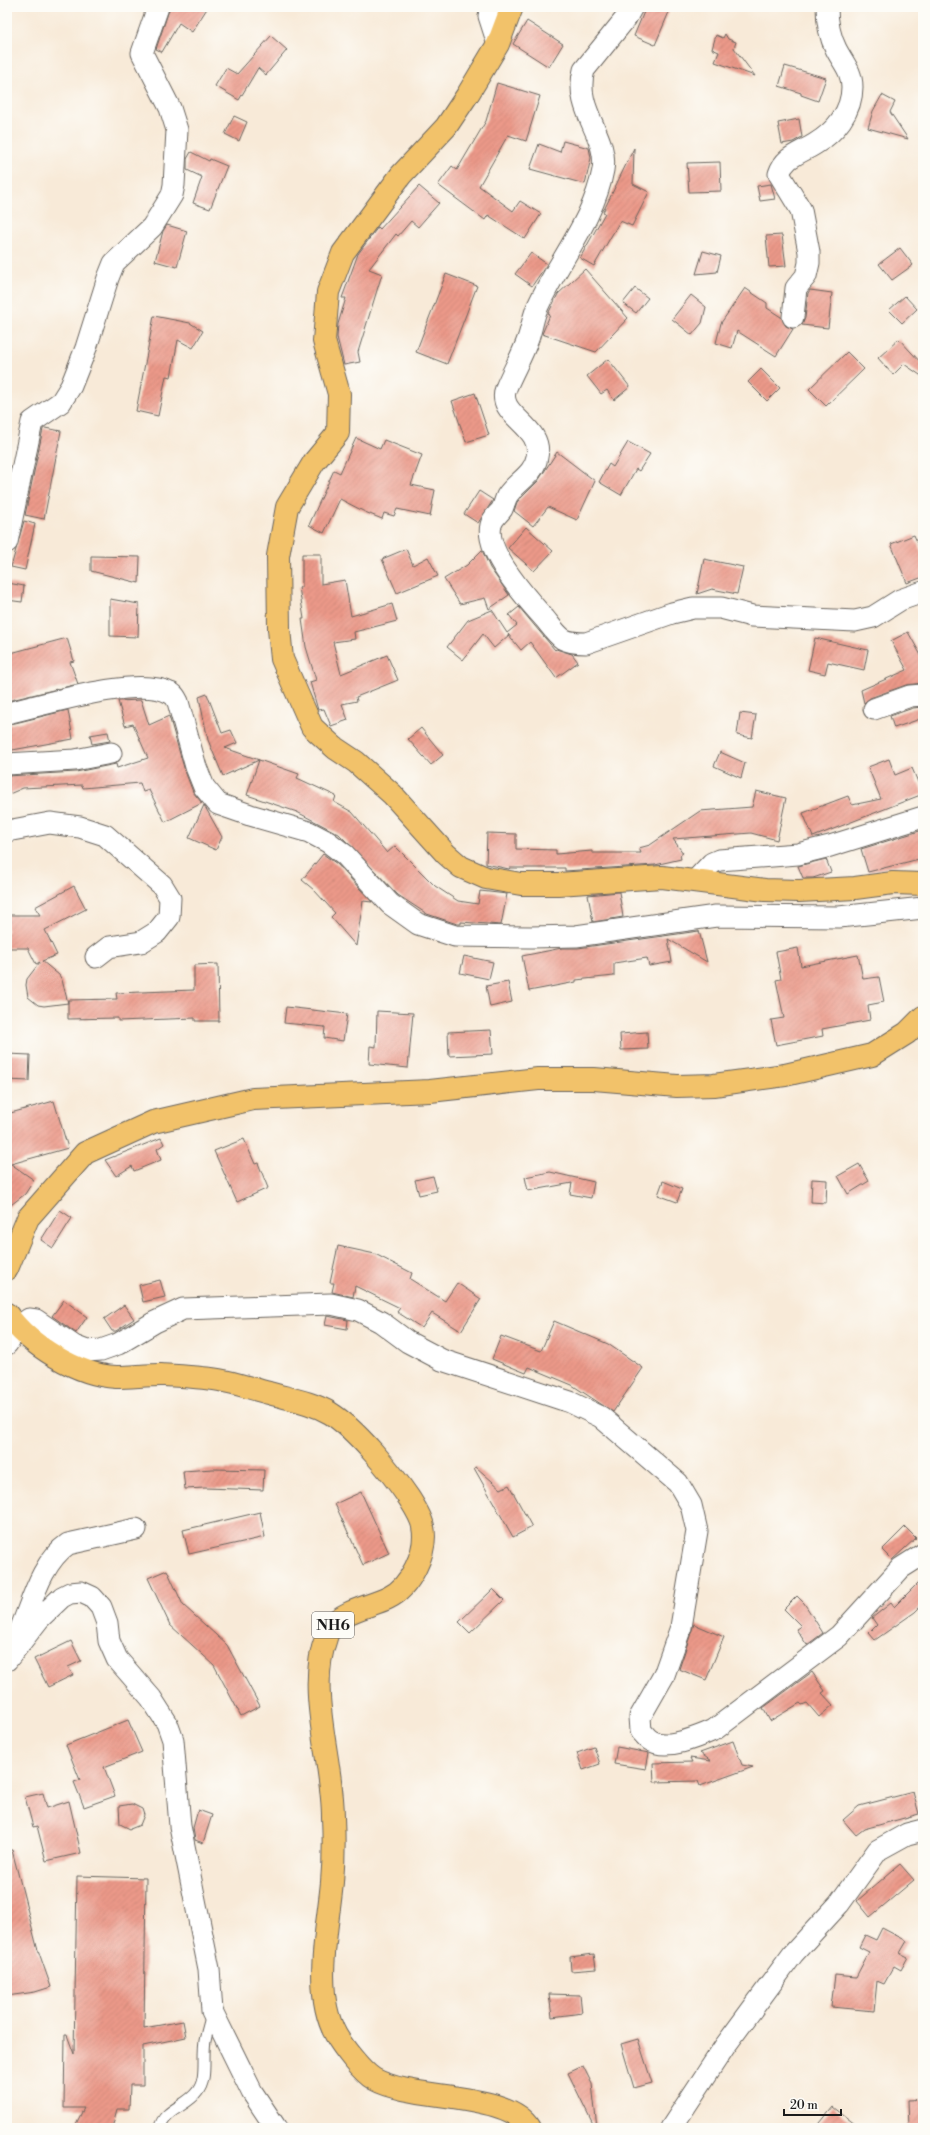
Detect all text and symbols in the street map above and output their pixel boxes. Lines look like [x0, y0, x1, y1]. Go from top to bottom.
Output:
road number: NH6 [312, 1612, 354, 1638]
scale bar [784, 2091, 841, 2117]
text: 20 m [790, 2098, 818, 2113]

